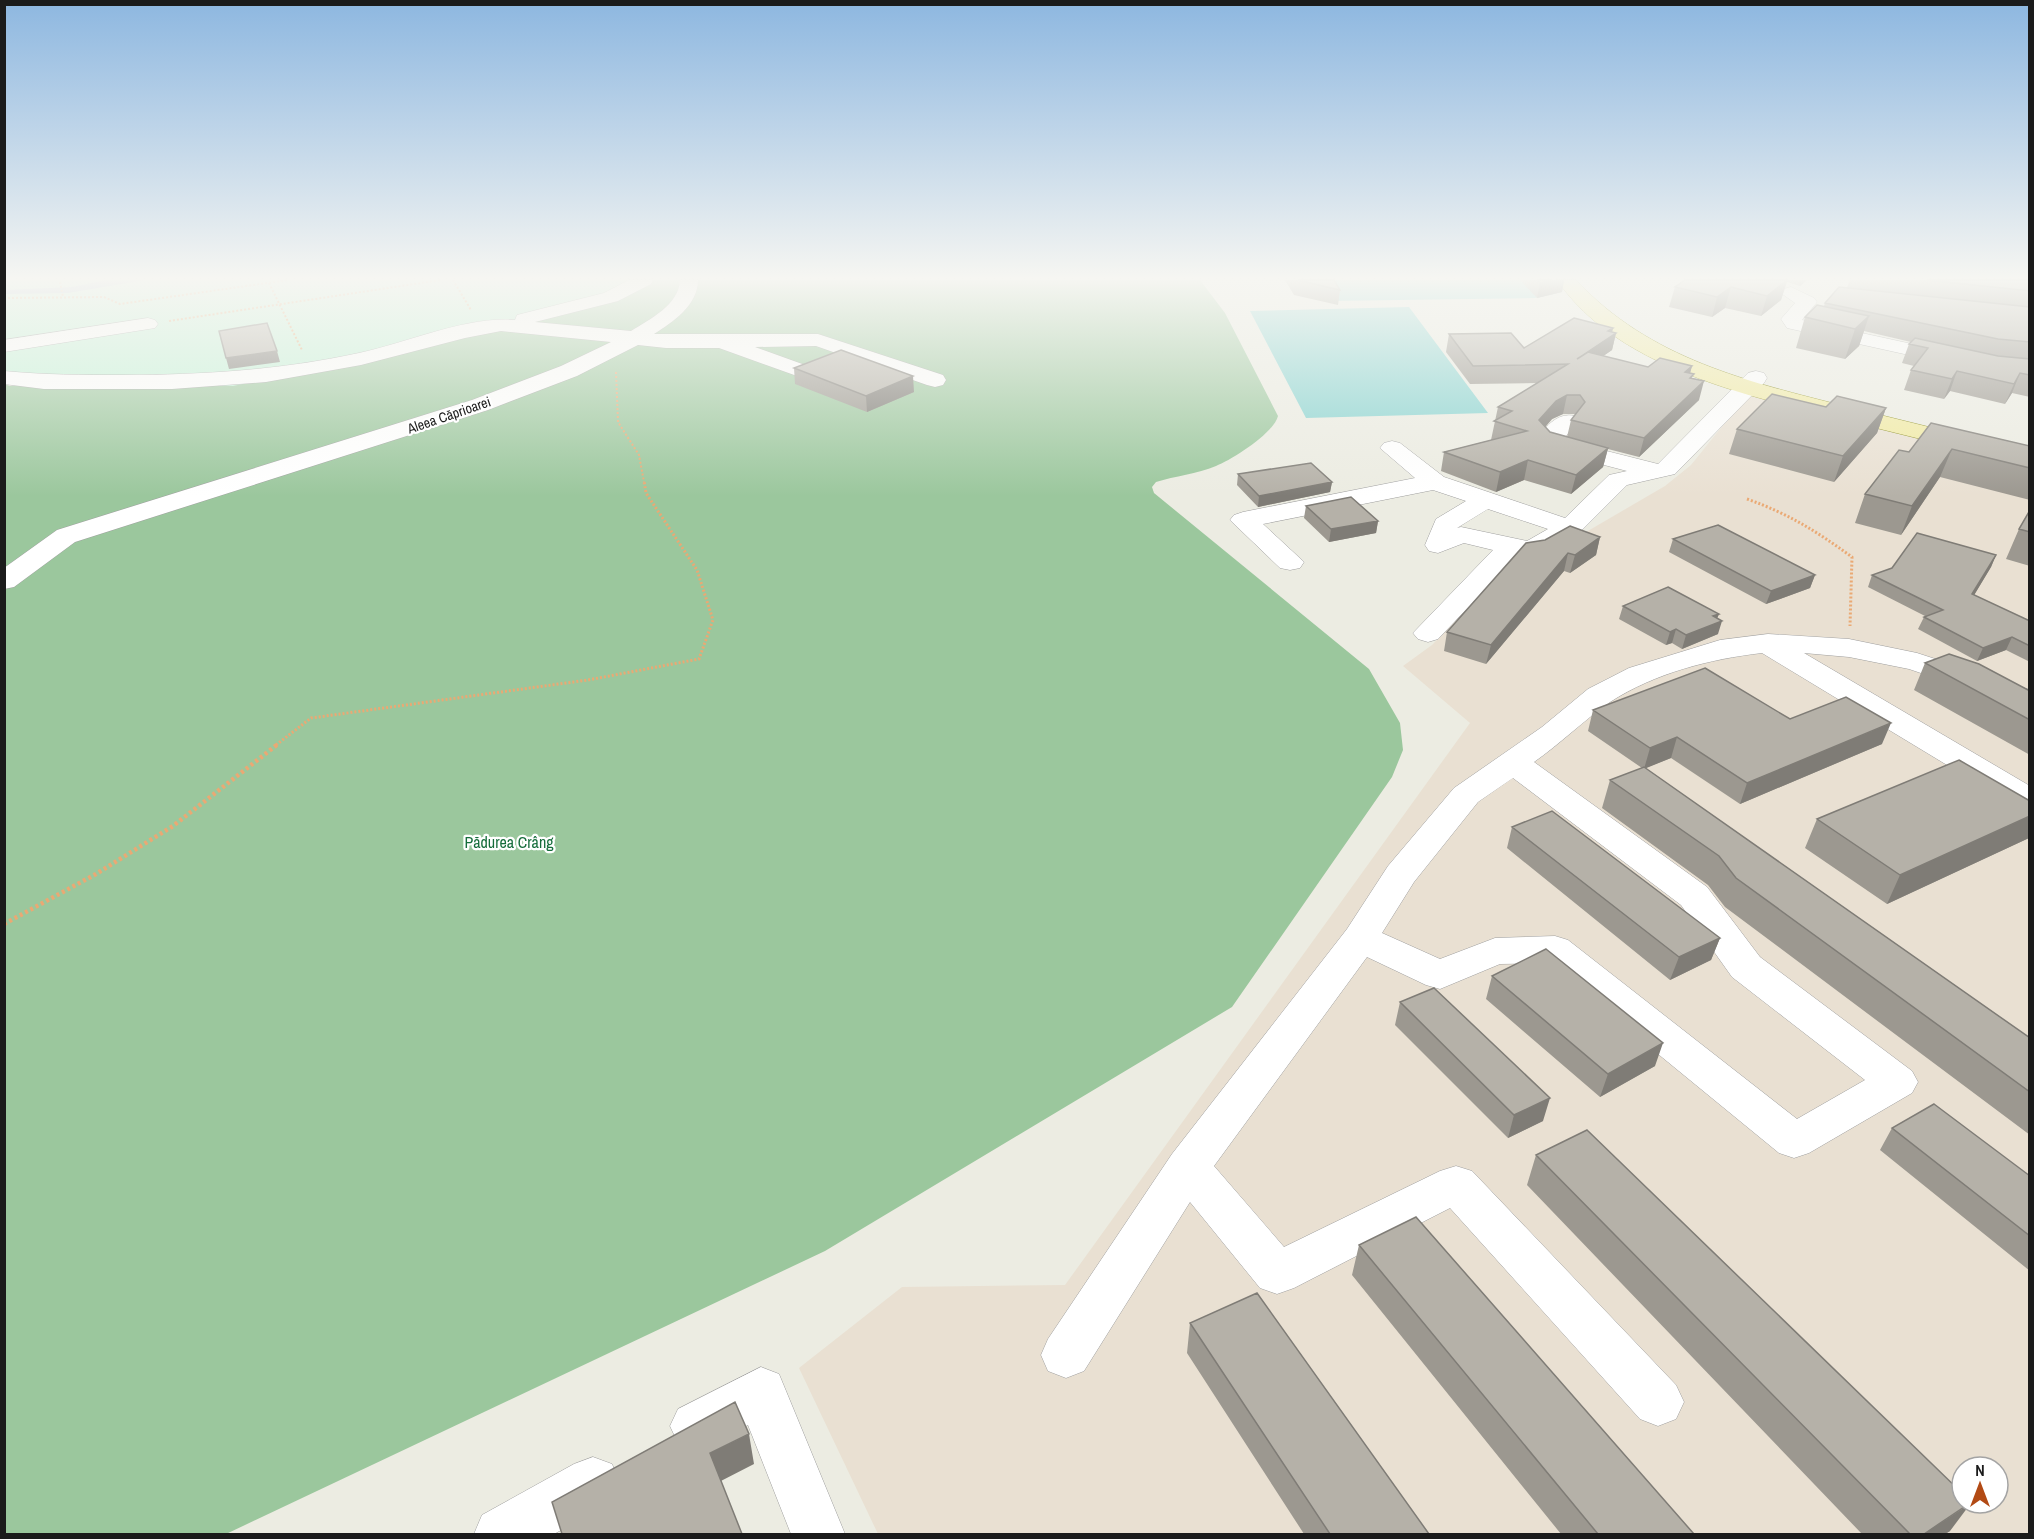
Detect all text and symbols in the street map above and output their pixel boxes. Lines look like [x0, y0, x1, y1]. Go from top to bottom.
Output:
street label: Aleea Căprioarei [404, 392, 493, 438]
park label: Pădurea Crâng [465, 831, 554, 853]
north arrow [1950, 1455, 2010, 1515]
text: N [1975, 1459, 1985, 1481]

